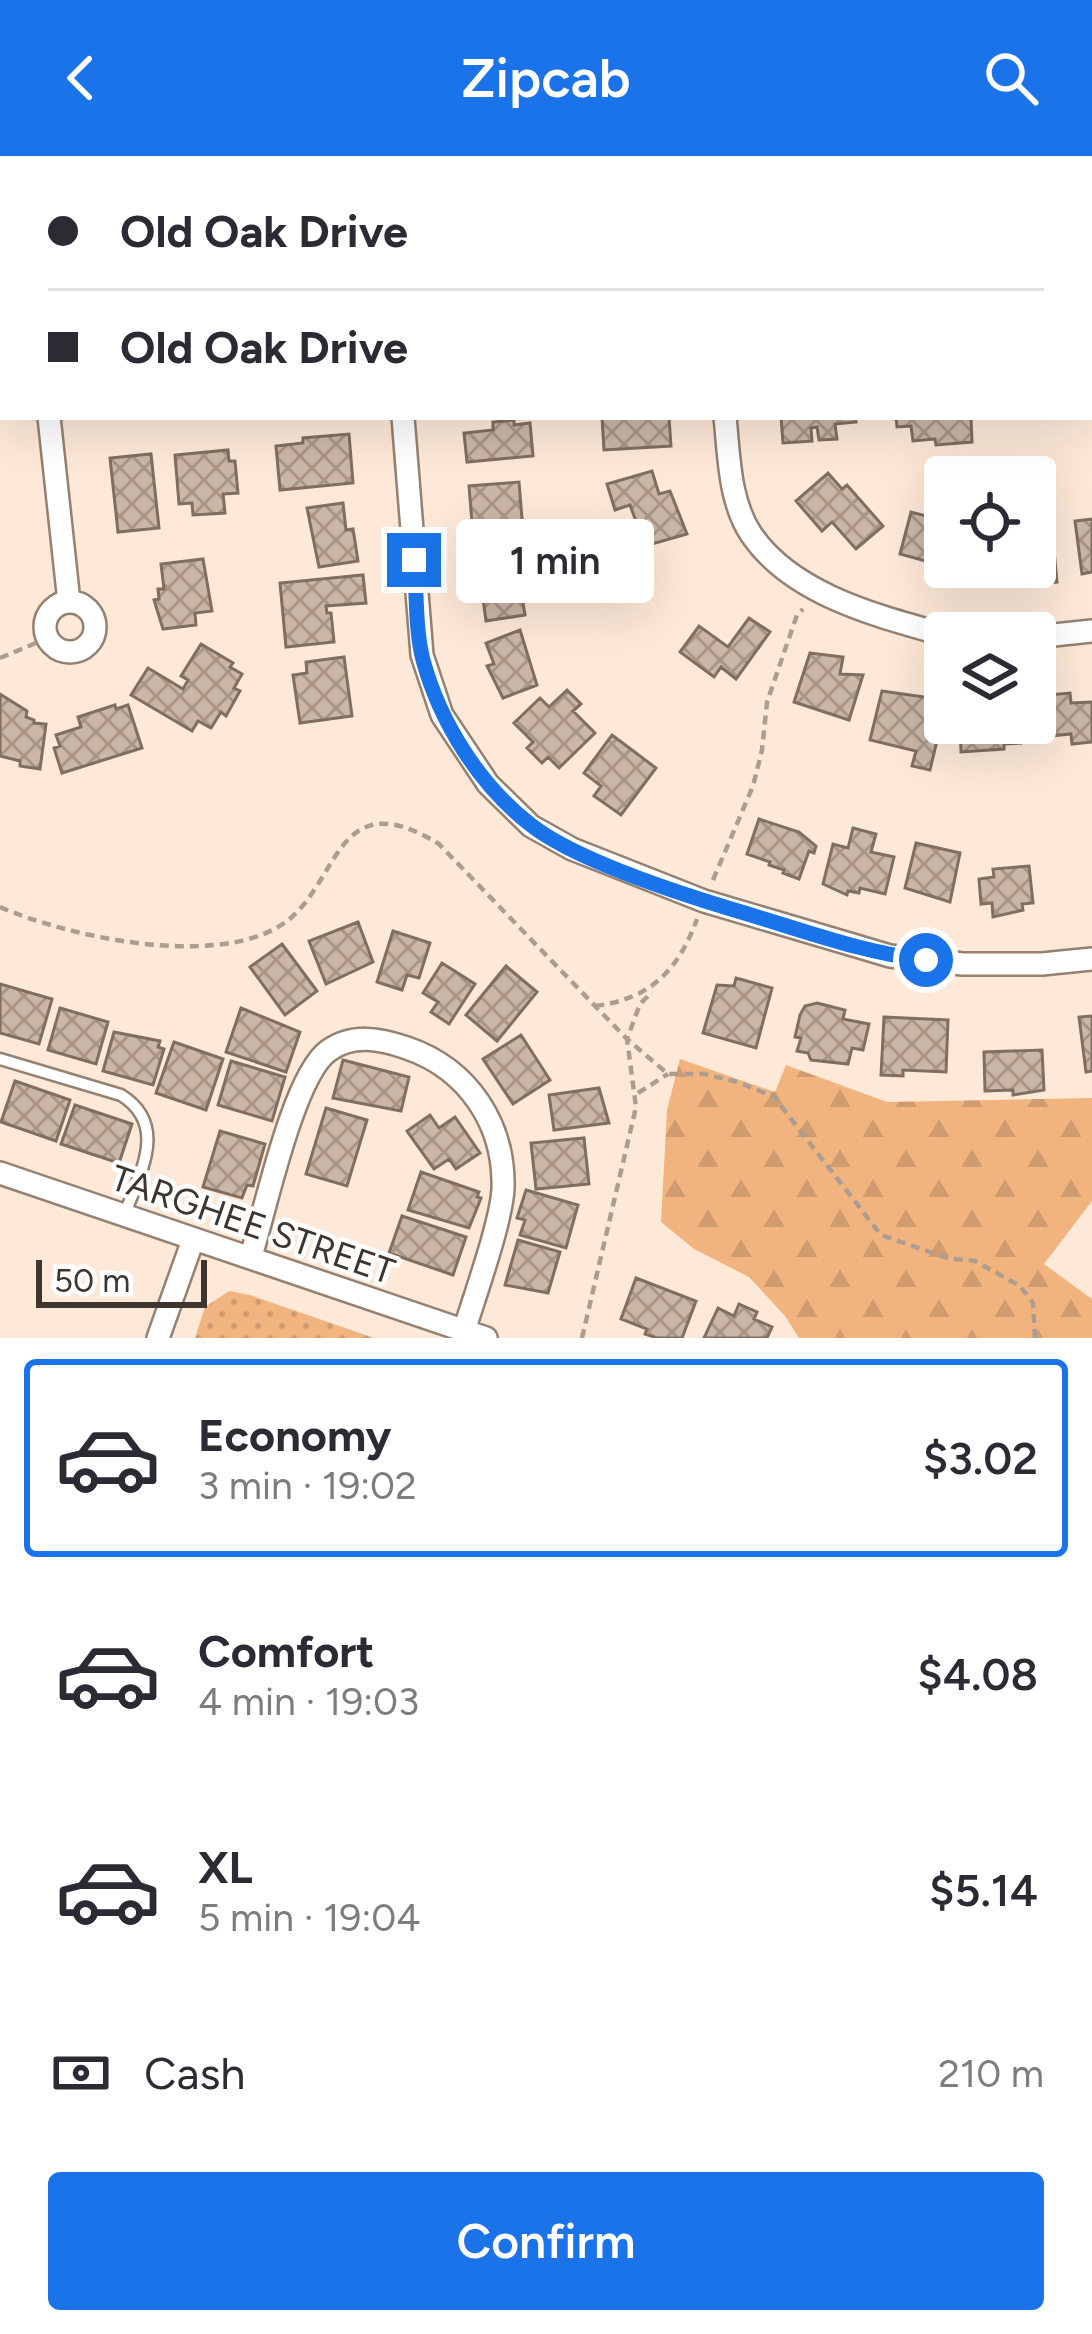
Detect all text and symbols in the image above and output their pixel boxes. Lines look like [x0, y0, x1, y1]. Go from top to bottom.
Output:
icon: back [48, 45, 114, 111]
icon: search [978, 45, 1044, 111]
text: Zipcab [461, 46, 631, 111]
text: Old Oak Drive [120, 204, 408, 258]
text: Old Oak Drive [120, 320, 408, 374]
map controls [924, 456, 1056, 744]
button: locate [924, 456, 1056, 588]
callout: 1 min [456, 518, 654, 602]
route end [387, 533, 441, 587]
text: 1 min [509, 537, 601, 584]
button: layers [924, 612, 1056, 744]
route start [899, 933, 953, 987]
street label: TARGHEE STREET [105, 1156, 400, 1293]
scale bar [36, 1254, 207, 1307]
text: 50 m [54, 1261, 130, 1300]
icon: car [54, 1404, 162, 1512]
text: Economy [198, 1408, 391, 1462]
text: $3.02 [923, 1431, 1038, 1485]
text: 3 min · 19:02 [198, 1462, 417, 1509]
icon: car [54, 1620, 162, 1728]
text: Comfort [198, 1624, 374, 1678]
text: $4.08 [918, 1647, 1038, 1701]
text: 4 min · 19:03 [198, 1678, 419, 1725]
icon: car [54, 1836, 162, 1944]
text: XL [198, 1840, 253, 1894]
text: $5.14 [929, 1863, 1038, 1917]
text: 5 min · 19:04 [198, 1894, 421, 1941]
icon: cash [48, 2040, 114, 2106]
text: Cash [144, 2046, 245, 2100]
text: 210 m [938, 2050, 1044, 2097]
button: Confirm [48, 2172, 1044, 2310]

